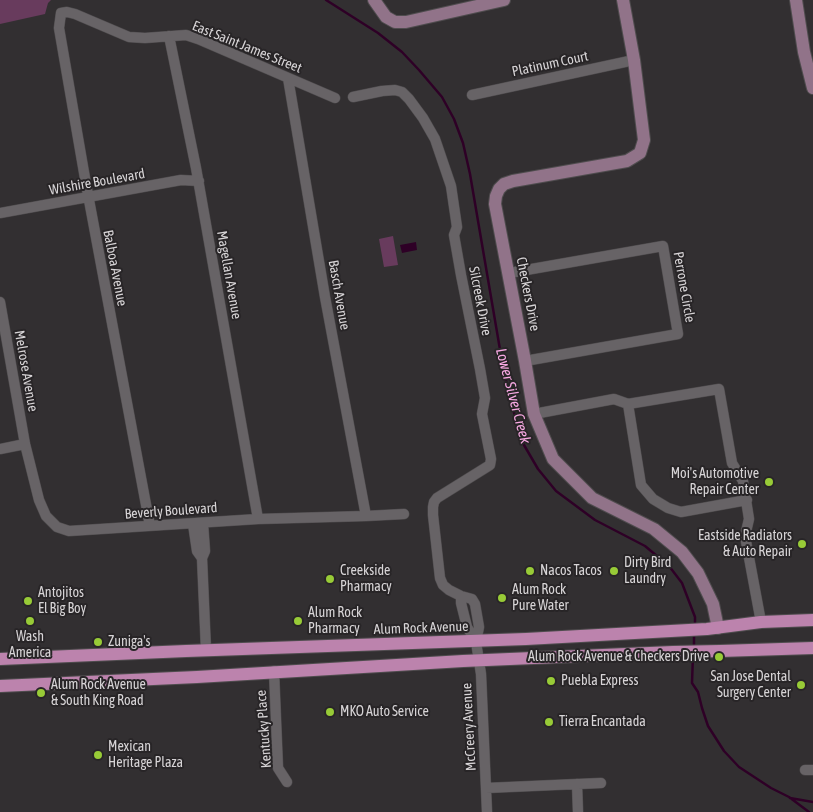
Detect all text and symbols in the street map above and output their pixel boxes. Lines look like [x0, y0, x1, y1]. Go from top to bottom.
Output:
street label: East Saint James Street [190, 17, 304, 77]
street label: Platinum Court [510, 48, 590, 80]
street label: Wilshire Boulevard [48, 165, 146, 199]
street label: Balboa Avenue [99, 228, 131, 308]
street label: Magellan Avenue [213, 230, 245, 320]
street label: Perrone Circle [669, 250, 699, 324]
street label: Checkers Drive [513, 256, 543, 332]
street label: Basch Avenue [325, 259, 353, 331]
street label: Silcreek Drive [465, 265, 495, 337]
street label: Melrose Avenue [11, 329, 41, 413]
water label: Lower Silver Creek [492, 346, 534, 446]
place label: Moi's Automotive Repair Center [671, 466, 759, 498]
marker: Moi's Automotive Repair Center [763, 476, 775, 488]
street label: Beverly Boulevard [124, 499, 218, 523]
place label: Eastside Radiators & Auto Repair [698, 528, 792, 560]
marker: Eastside Radiators & Auto Repair [796, 538, 808, 550]
place label: Dirty Bird Laundry [624, 555, 671, 588]
place label: Creekside Pharmacy [340, 563, 392, 596]
place label: Nacos Tacos [540, 563, 602, 579]
marker: Nacos Tacos [524, 565, 536, 577]
marker: Dirty Bird Laundry [608, 565, 620, 577]
marker: Creekside Pharmacy [324, 573, 336, 585]
place label: Alum Rock Pure Water [512, 582, 569, 614]
place label: Antojitos El Big Boy [38, 585, 86, 618]
marker: Alum Rock Pure Water [496, 592, 508, 604]
marker: Antojitos El Big Boy [22, 595, 34, 607]
place label: Alum Rock Pharmacy [308, 605, 362, 638]
marker: Wash America [24, 615, 36, 627]
marker: Alum Rock Pharmacy [292, 615, 304, 627]
street label: Alum Rock Avenue [373, 618, 469, 638]
place label: Wash America [9, 629, 51, 662]
place label: Zuniga's [108, 634, 151, 650]
marker: Zuniga's [92, 636, 104, 648]
place label: Alum Rock Avenue & Checkers Drive [528, 649, 709, 665]
marker: Alum Rock Avenue & Checkers Drive [713, 651, 725, 663]
place label: San Jose Dental Surgery Center [710, 669, 791, 702]
place label: Puebla Express [561, 673, 638, 689]
marker: Puebla Express [545, 675, 557, 687]
place label: Alum Rock Avenue & South King Road [51, 677, 146, 710]
marker: San Jose Dental Surgery Center [795, 679, 807, 691]
street label: McCreery Avenue [458, 683, 480, 771]
marker: Alum Rock Avenue & South King Road [35, 687, 47, 699]
street label: Kentucky Place [253, 689, 275, 769]
place label: MKO Auto Service [340, 704, 429, 720]
marker: MKO Auto Service [324, 706, 336, 718]
place label: Tierra Encantada [559, 714, 646, 730]
marker: Tierra Encantada [543, 716, 555, 728]
place label: Mexican Heritage Plaza [108, 739, 183, 772]
marker: Mexican Heritage Plaza [92, 749, 104, 761]

